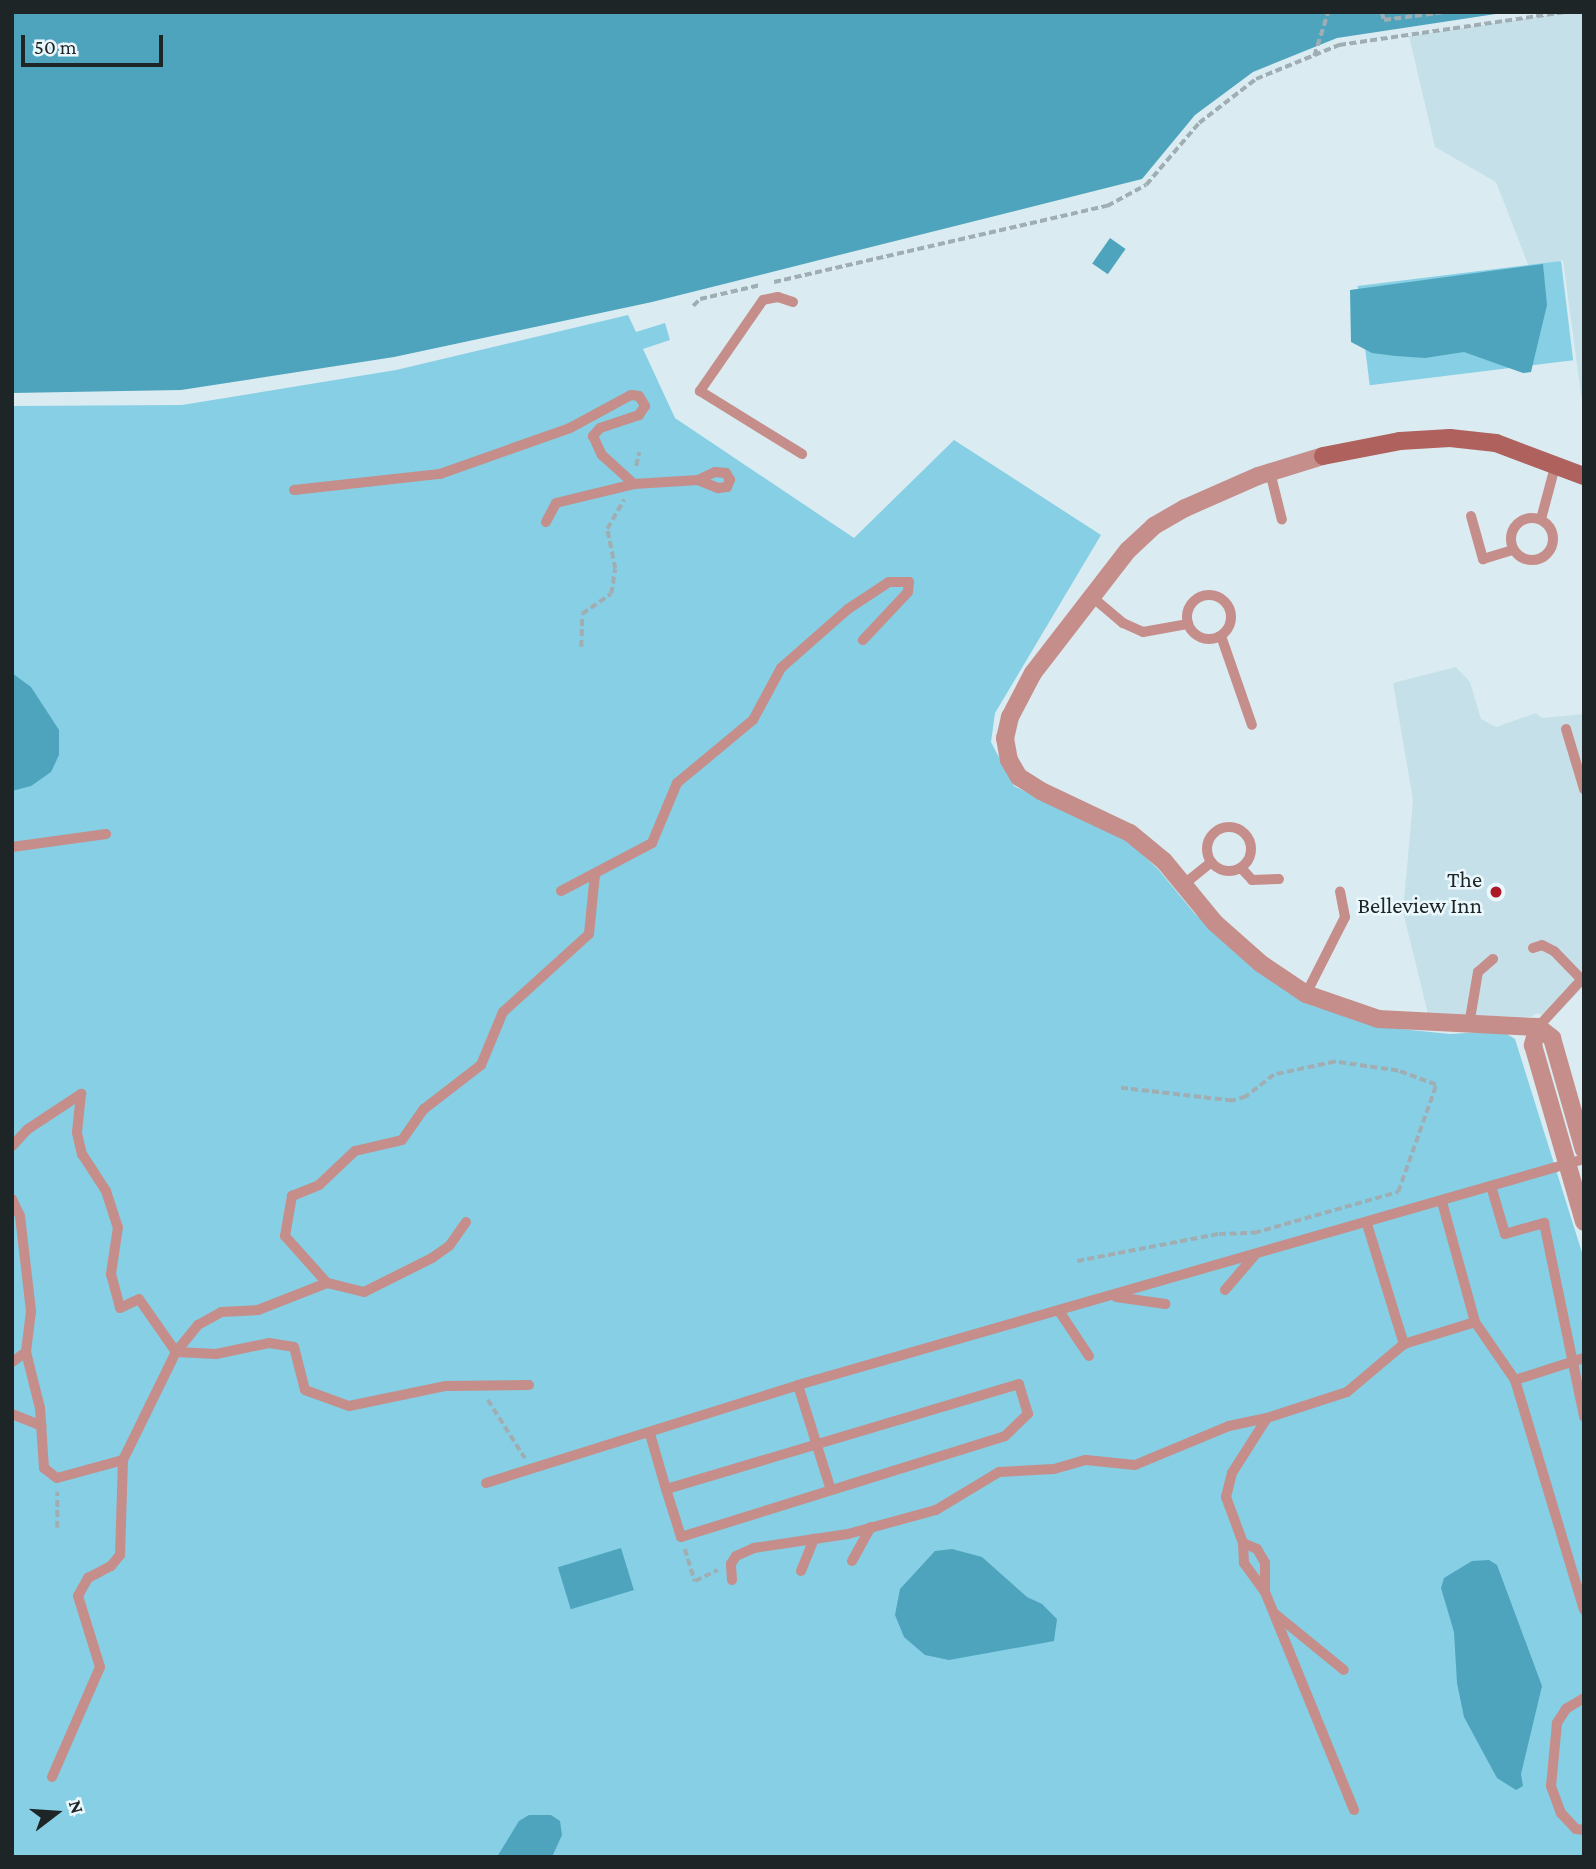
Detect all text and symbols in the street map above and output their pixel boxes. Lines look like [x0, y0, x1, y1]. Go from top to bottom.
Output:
scale bar [24, 21, 166, 65]
text: 50 m [34, 35, 77, 59]
place label: The Belleview Inn [1358, 865, 1482, 919]
marker: The Belleview Inn [1488, 884, 1504, 900]
north arrow [21, 1778, 91, 1848]
text: N [65, 1797, 88, 1816]

